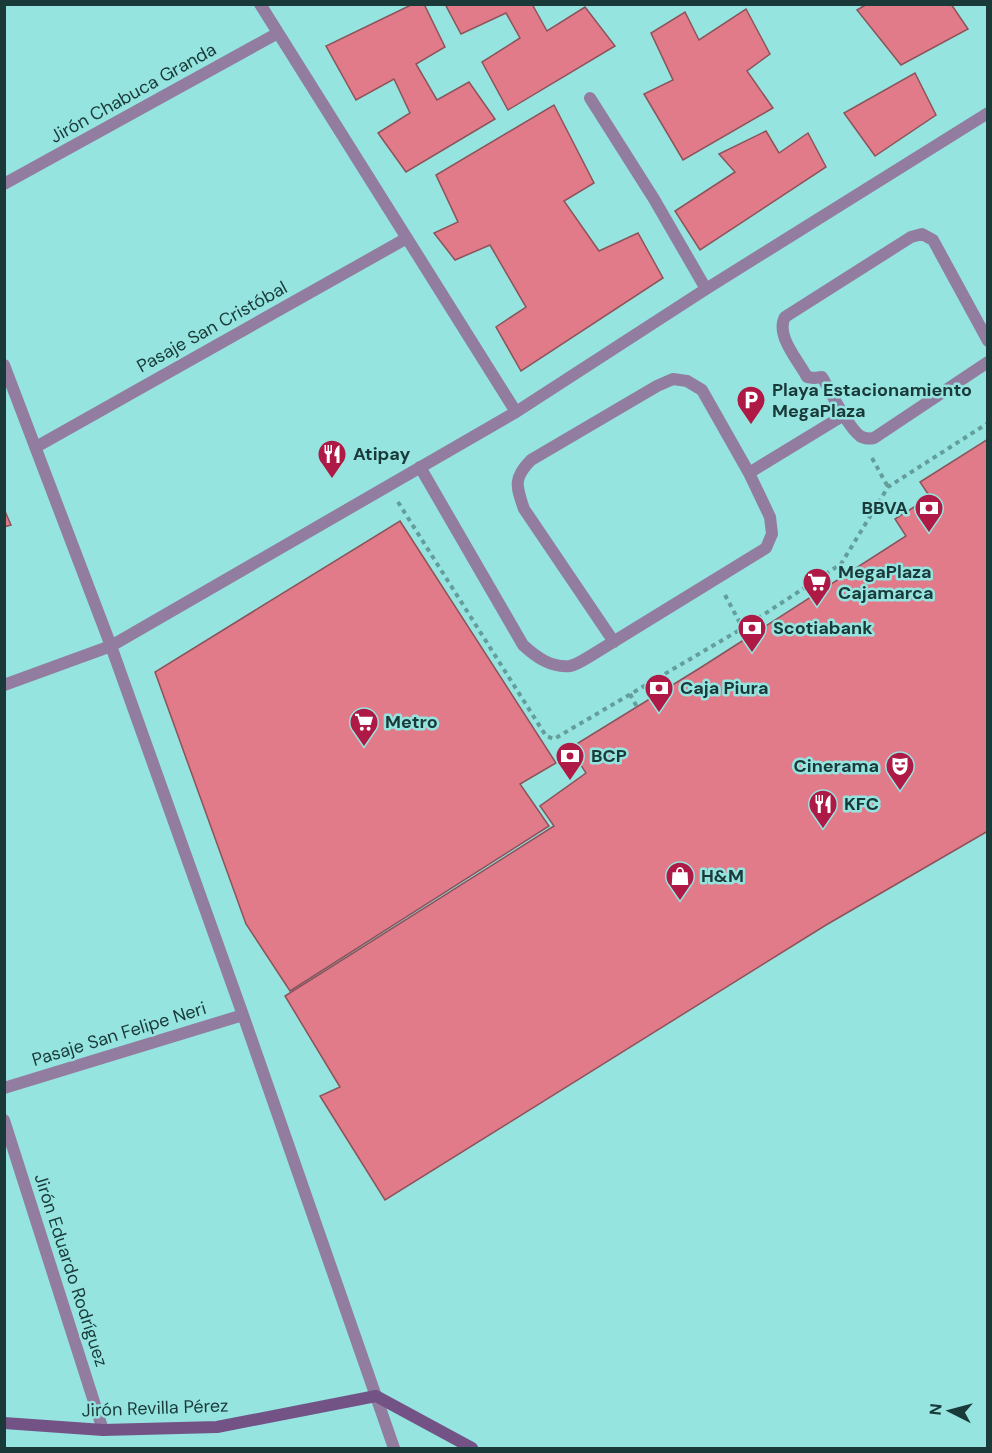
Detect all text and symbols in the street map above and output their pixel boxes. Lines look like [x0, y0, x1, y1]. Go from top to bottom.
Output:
street label: Jirón Chabuca Granda [46, 37, 220, 149]
street label: Pasaje San Cristóbal [133, 276, 291, 378]
place label: Playa Estacionamiento MegaPlaza [772, 378, 972, 423]
parking icon: Playa Estacionamiento MegaPlaza [735, 384, 767, 426]
restaurant icon: Atipay [316, 438, 348, 480]
place label: Atipay [353, 442, 411, 466]
bank icon: BBVA [913, 492, 945, 534]
place label: BBVA [862, 496, 908, 520]
place label: MegaPlaza Cajamarca [838, 560, 934, 605]
supermarket icon: MegaPlaza Cajamarca [801, 566, 833, 608]
bank icon: Scotiabank [736, 612, 768, 654]
place label: Scotiabank [773, 616, 873, 640]
bank icon: Caja Piura [643, 672, 675, 714]
place label: Caja Piura [680, 676, 769, 700]
supermarket icon: Metro [348, 706, 380, 748]
place label: Metro [385, 710, 438, 734]
bank icon: BCP [554, 740, 586, 782]
place label: BCP [591, 744, 627, 768]
theatre icon: Cinerama [884, 750, 916, 792]
place label: Cinerama [793, 754, 879, 778]
restaurant icon: KFC [807, 788, 839, 830]
place label: KFC [844, 792, 879, 816]
shop icon: H&M [664, 860, 696, 902]
place label: H&M [701, 864, 744, 888]
street label: Pasaje San Felipe Neri [29, 996, 209, 1072]
street label: Jirón Eduardo Rodríguez [28, 1170, 114, 1370]
north arrow [920, 1381, 980, 1441]
street label: Jirón Revilla Pérez [81, 1393, 229, 1423]
text: N [925, 1403, 947, 1416]

